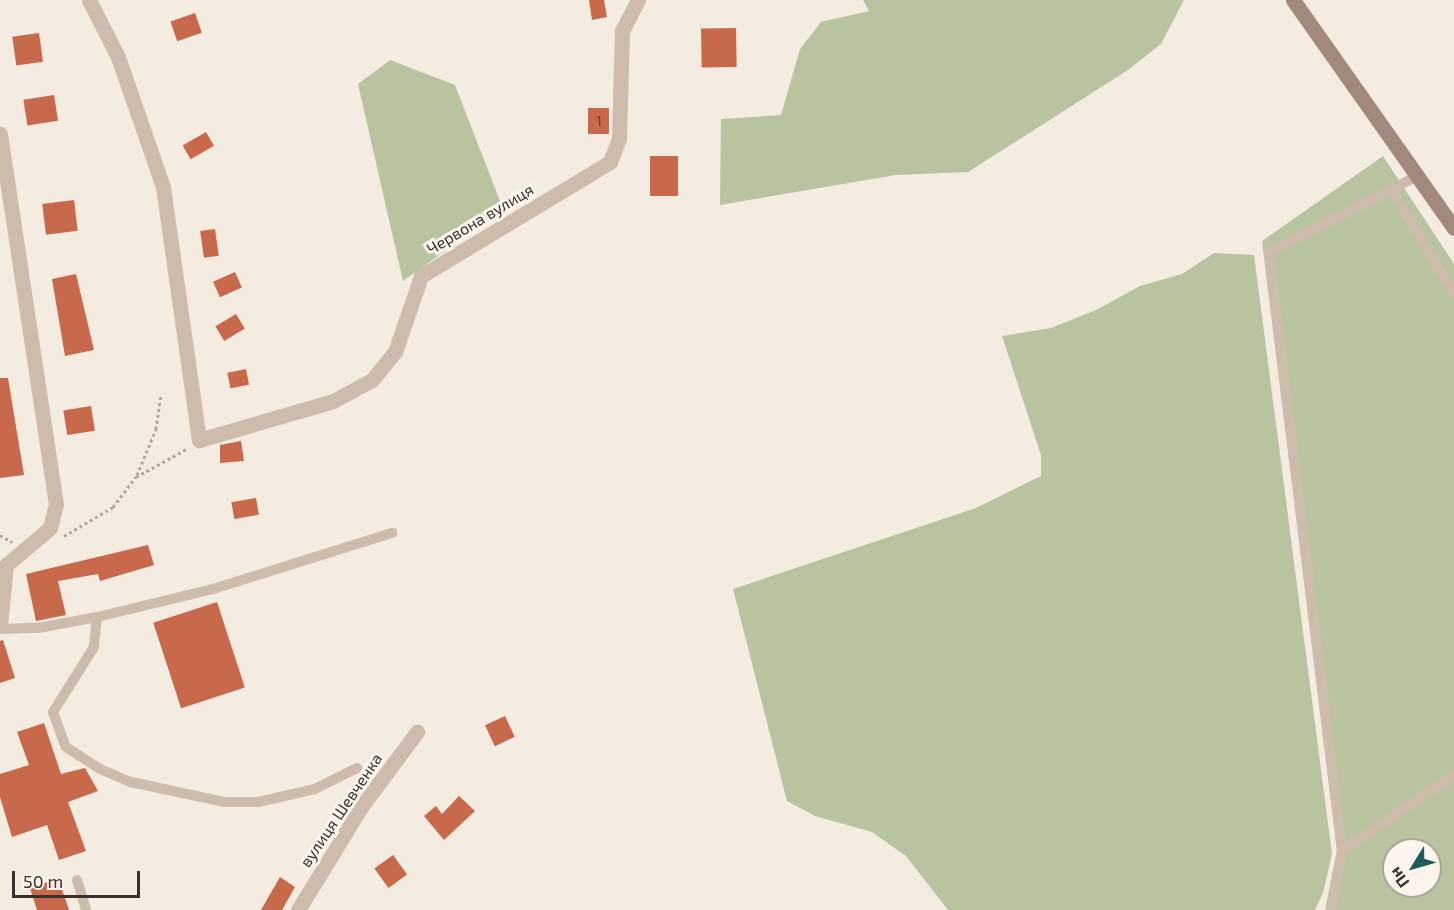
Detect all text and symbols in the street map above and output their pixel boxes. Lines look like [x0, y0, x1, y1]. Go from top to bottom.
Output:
house number: 1 [596, 113, 602, 129]
street label: Червона вулиця [423, 180, 537, 258]
street label: вулиця Шевченка [296, 749, 386, 871]
north arrow [1382, 838, 1442, 898]
scale bar [15, 859, 142, 897]
text: Пн [1385, 864, 1413, 892]
text: 50 m [23, 870, 63, 892]

